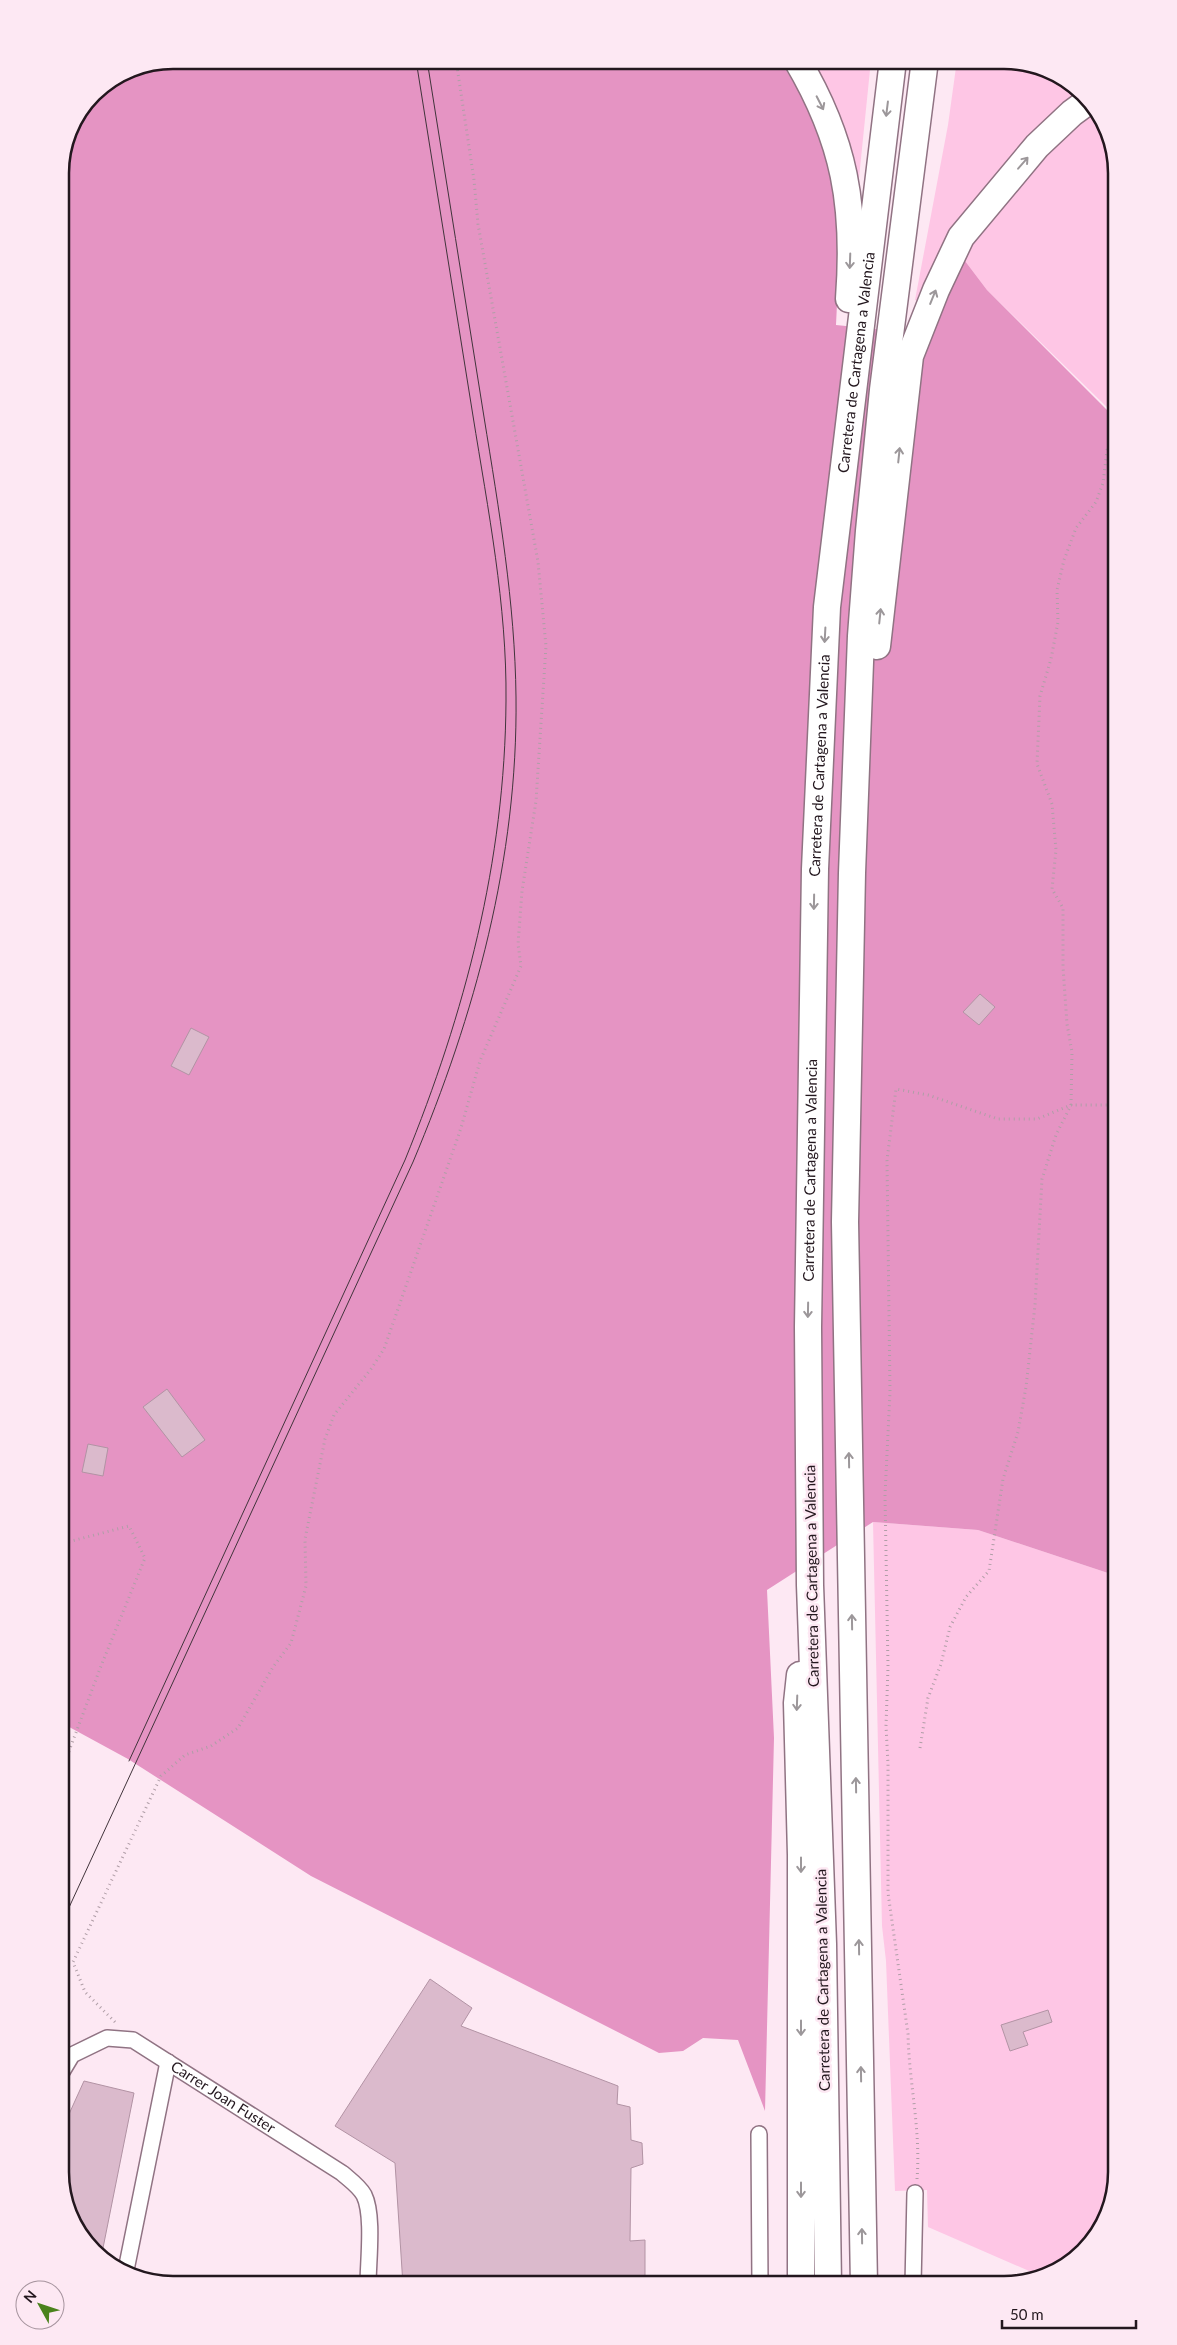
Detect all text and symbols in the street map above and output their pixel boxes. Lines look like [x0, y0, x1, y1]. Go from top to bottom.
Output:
one-way arrow [815, 96, 825, 111]
one-way arrow [882, 100, 892, 116]
one-way arrow [1017, 157, 1028, 170]
street label: Carretera de Cartagena a Valencia [833, 251, 878, 474]
one-way arrow [845, 252, 855, 269]
one-way arrow [929, 290, 938, 305]
one-way arrow [894, 447, 904, 463]
one-way arrow [875, 608, 885, 624]
one-way arrow [821, 627, 830, 643]
street label: Carretera de Cartagena a Valencia [805, 654, 833, 877]
one-way arrow [809, 894, 819, 910]
street label: Carretera de Cartagena a Valencia [799, 1059, 820, 1282]
one-way arrow [803, 1301, 813, 1317]
one-way arrow [844, 1452, 854, 1468]
street label: Carretera de Cartagena a Valencia [800, 1465, 822, 1687]
one-way arrow [847, 1615, 857, 1631]
one-way arrow [793, 1695, 802, 1711]
one-way arrow [852, 1777, 861, 1793]
one-way arrow [796, 1857, 806, 1873]
street label: Carretera de Cartagena a Valencia [811, 1869, 833, 2091]
one-way arrow [854, 1939, 864, 1956]
one-way arrow [796, 2020, 806, 2036]
street label: Carrer Joan Fuster [168, 2057, 280, 2137]
one-way arrow [856, 2066, 866, 2082]
one-way arrow [796, 2182, 806, 2198]
one-way arrow [857, 2228, 867, 2244]
north arrow [15, 2280, 65, 2330]
text: N [20, 2287, 40, 2306]
scale bar [1002, 2298, 1136, 2330]
text: 50 m [1010, 2305, 1044, 2323]

